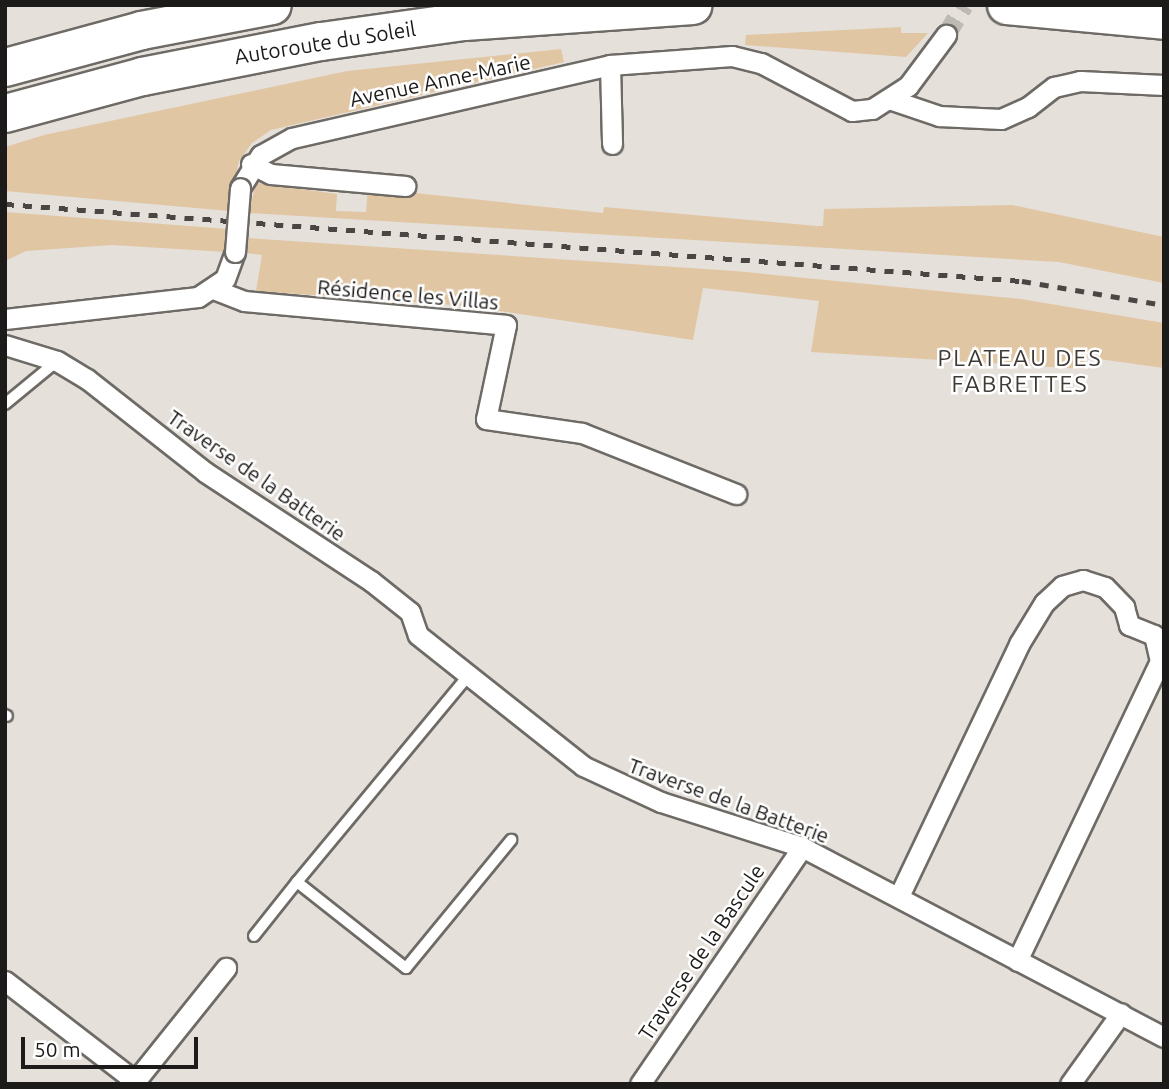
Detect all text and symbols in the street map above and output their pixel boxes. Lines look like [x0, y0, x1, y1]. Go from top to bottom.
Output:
street label: Autoroute du Soleil [233, 15, 417, 69]
street label: Avenue Anne-Marie [347, 48, 533, 112]
street label: Résidence les Villas [316, 274, 500, 314]
district label: PLATEAU DES FABRETTES [939, 344, 1101, 398]
street label: Traverse de la Batterie [163, 404, 351, 546]
street label: Traverse de la Batterie [625, 752, 833, 848]
street label: Traverse de la Bascule [633, 859, 769, 1045]
scale bar [24, 1023, 201, 1066]
text: 50 m [34, 1037, 81, 1061]

